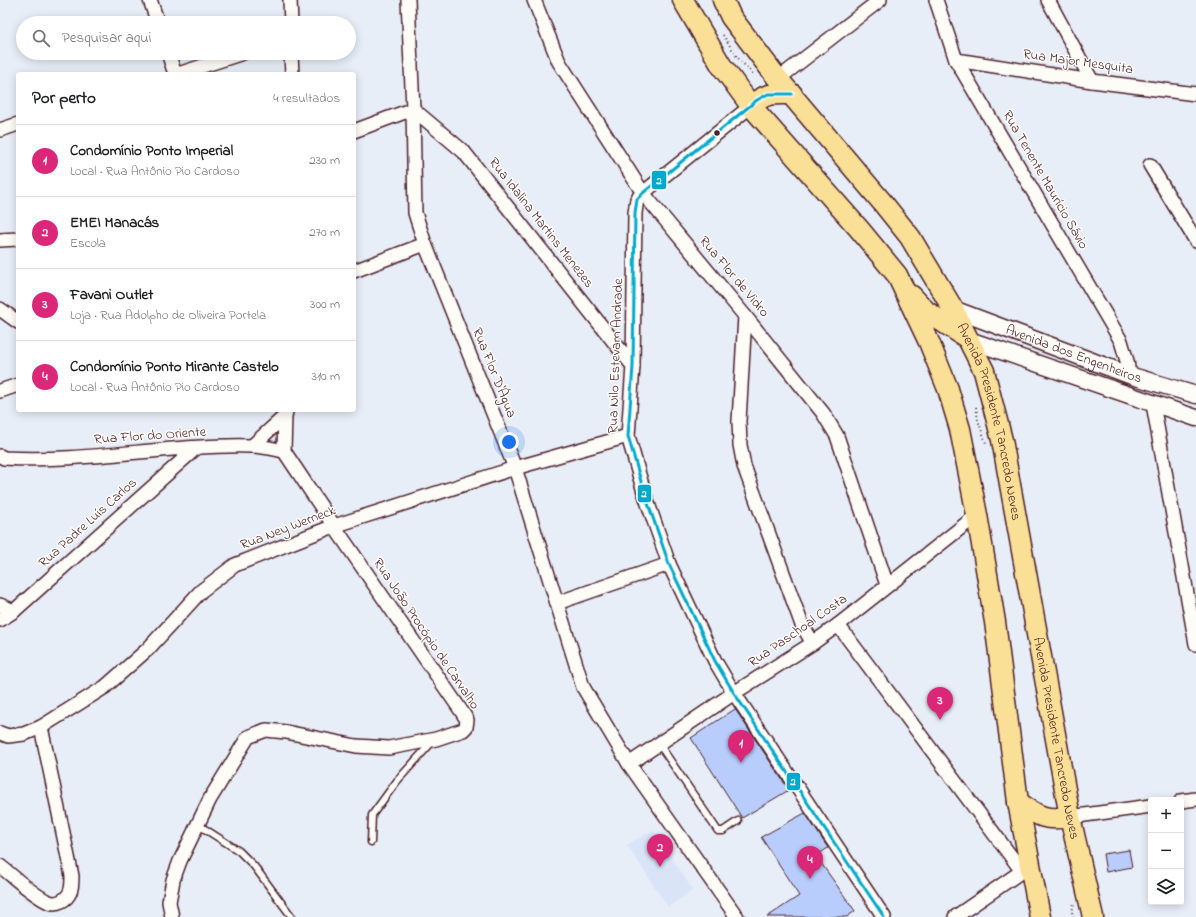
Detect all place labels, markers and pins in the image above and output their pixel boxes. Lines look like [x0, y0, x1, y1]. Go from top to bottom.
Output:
unlabelled marker [712, 128, 722, 138]
pin: 3 [927, 687, 953, 720]
pin: 1 [728, 730, 754, 763]
pin: 2 [647, 834, 673, 867]
pin: 4 [797, 846, 823, 879]

